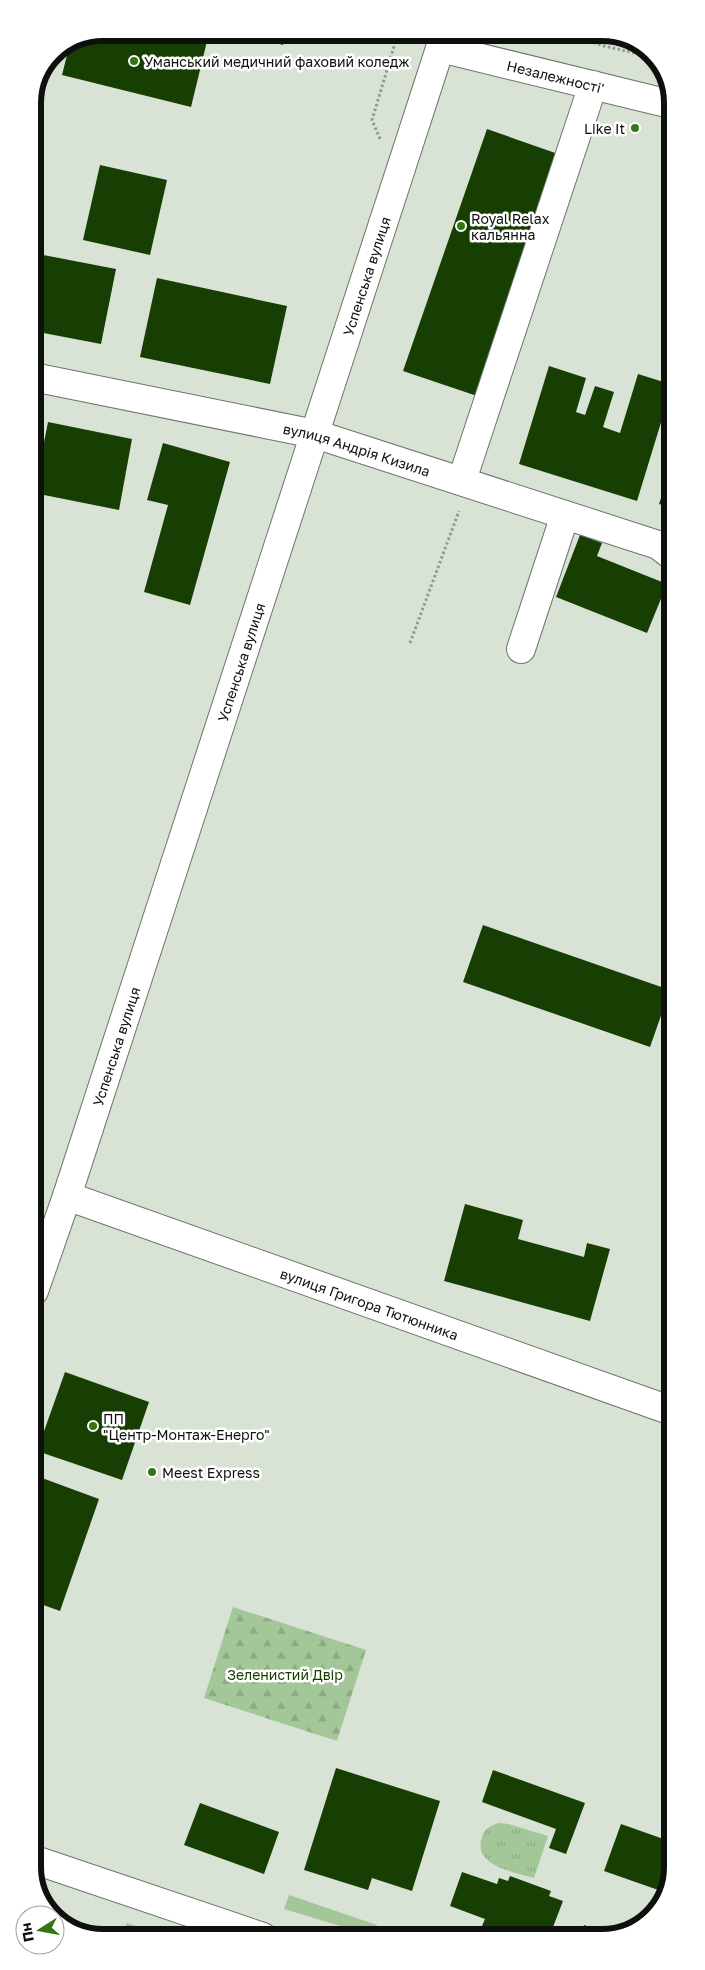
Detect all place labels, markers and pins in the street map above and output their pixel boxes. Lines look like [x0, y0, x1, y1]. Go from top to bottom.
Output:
place label: Уманський медичний фаховий коледж [144, 53, 410, 70]
marker: Уманський медичний фаховий коледж [128, 55, 140, 67]
place label: Like It [584, 120, 625, 137]
marker: Like It [629, 122, 641, 134]
place label: Royal Relax кальянна [471, 210, 550, 243]
marker: Royal Relax кальянна [455, 220, 467, 232]
place label: ПП "Центр-Монтаж-Енерго" [103, 1410, 270, 1443]
marker: ПП "Центр-Монтаж-Енерго" [87, 1420, 99, 1432]
place label: Meest Express [162, 1464, 260, 1481]
marker: Meest Express [146, 1466, 158, 1478]

